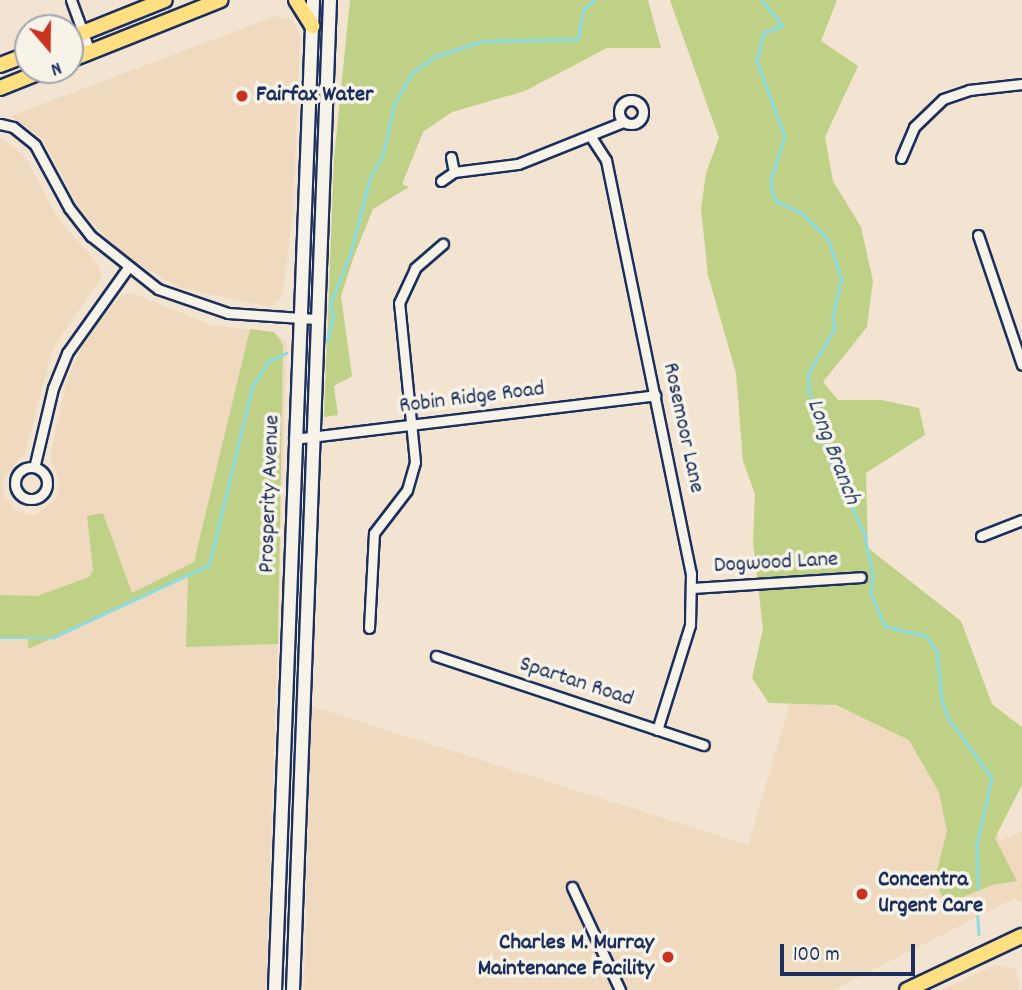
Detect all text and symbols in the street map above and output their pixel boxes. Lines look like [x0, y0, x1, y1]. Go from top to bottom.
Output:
north arrow [14, 14, 84, 84]
text: N [47, 53, 65, 82]
place label: Fairfax Water [256, 82, 374, 110]
marker: Fairfax Water [234, 88, 250, 104]
street label: Rosemoor Lane [655, 360, 709, 496]
street label: Robin Ridge Road [398, 376, 546, 422]
water label: Long Branch [799, 395, 865, 509]
street label: Prosperity Avenue [254, 414, 288, 574]
street label: Dogwood Lane [713, 547, 839, 581]
street label: Spartan Road [516, 652, 636, 714]
place label: Concentra Urgent Care [878, 867, 983, 921]
marker: Concentra Urgent Care [852, 884, 872, 904]
place label: Charles M. Murray Maintenance Facility [478, 930, 654, 984]
scale bar [784, 930, 919, 974]
text: 100 m [793, 941, 840, 971]
marker: Charles M. Murray Maintenance Facility [660, 949, 676, 965]

